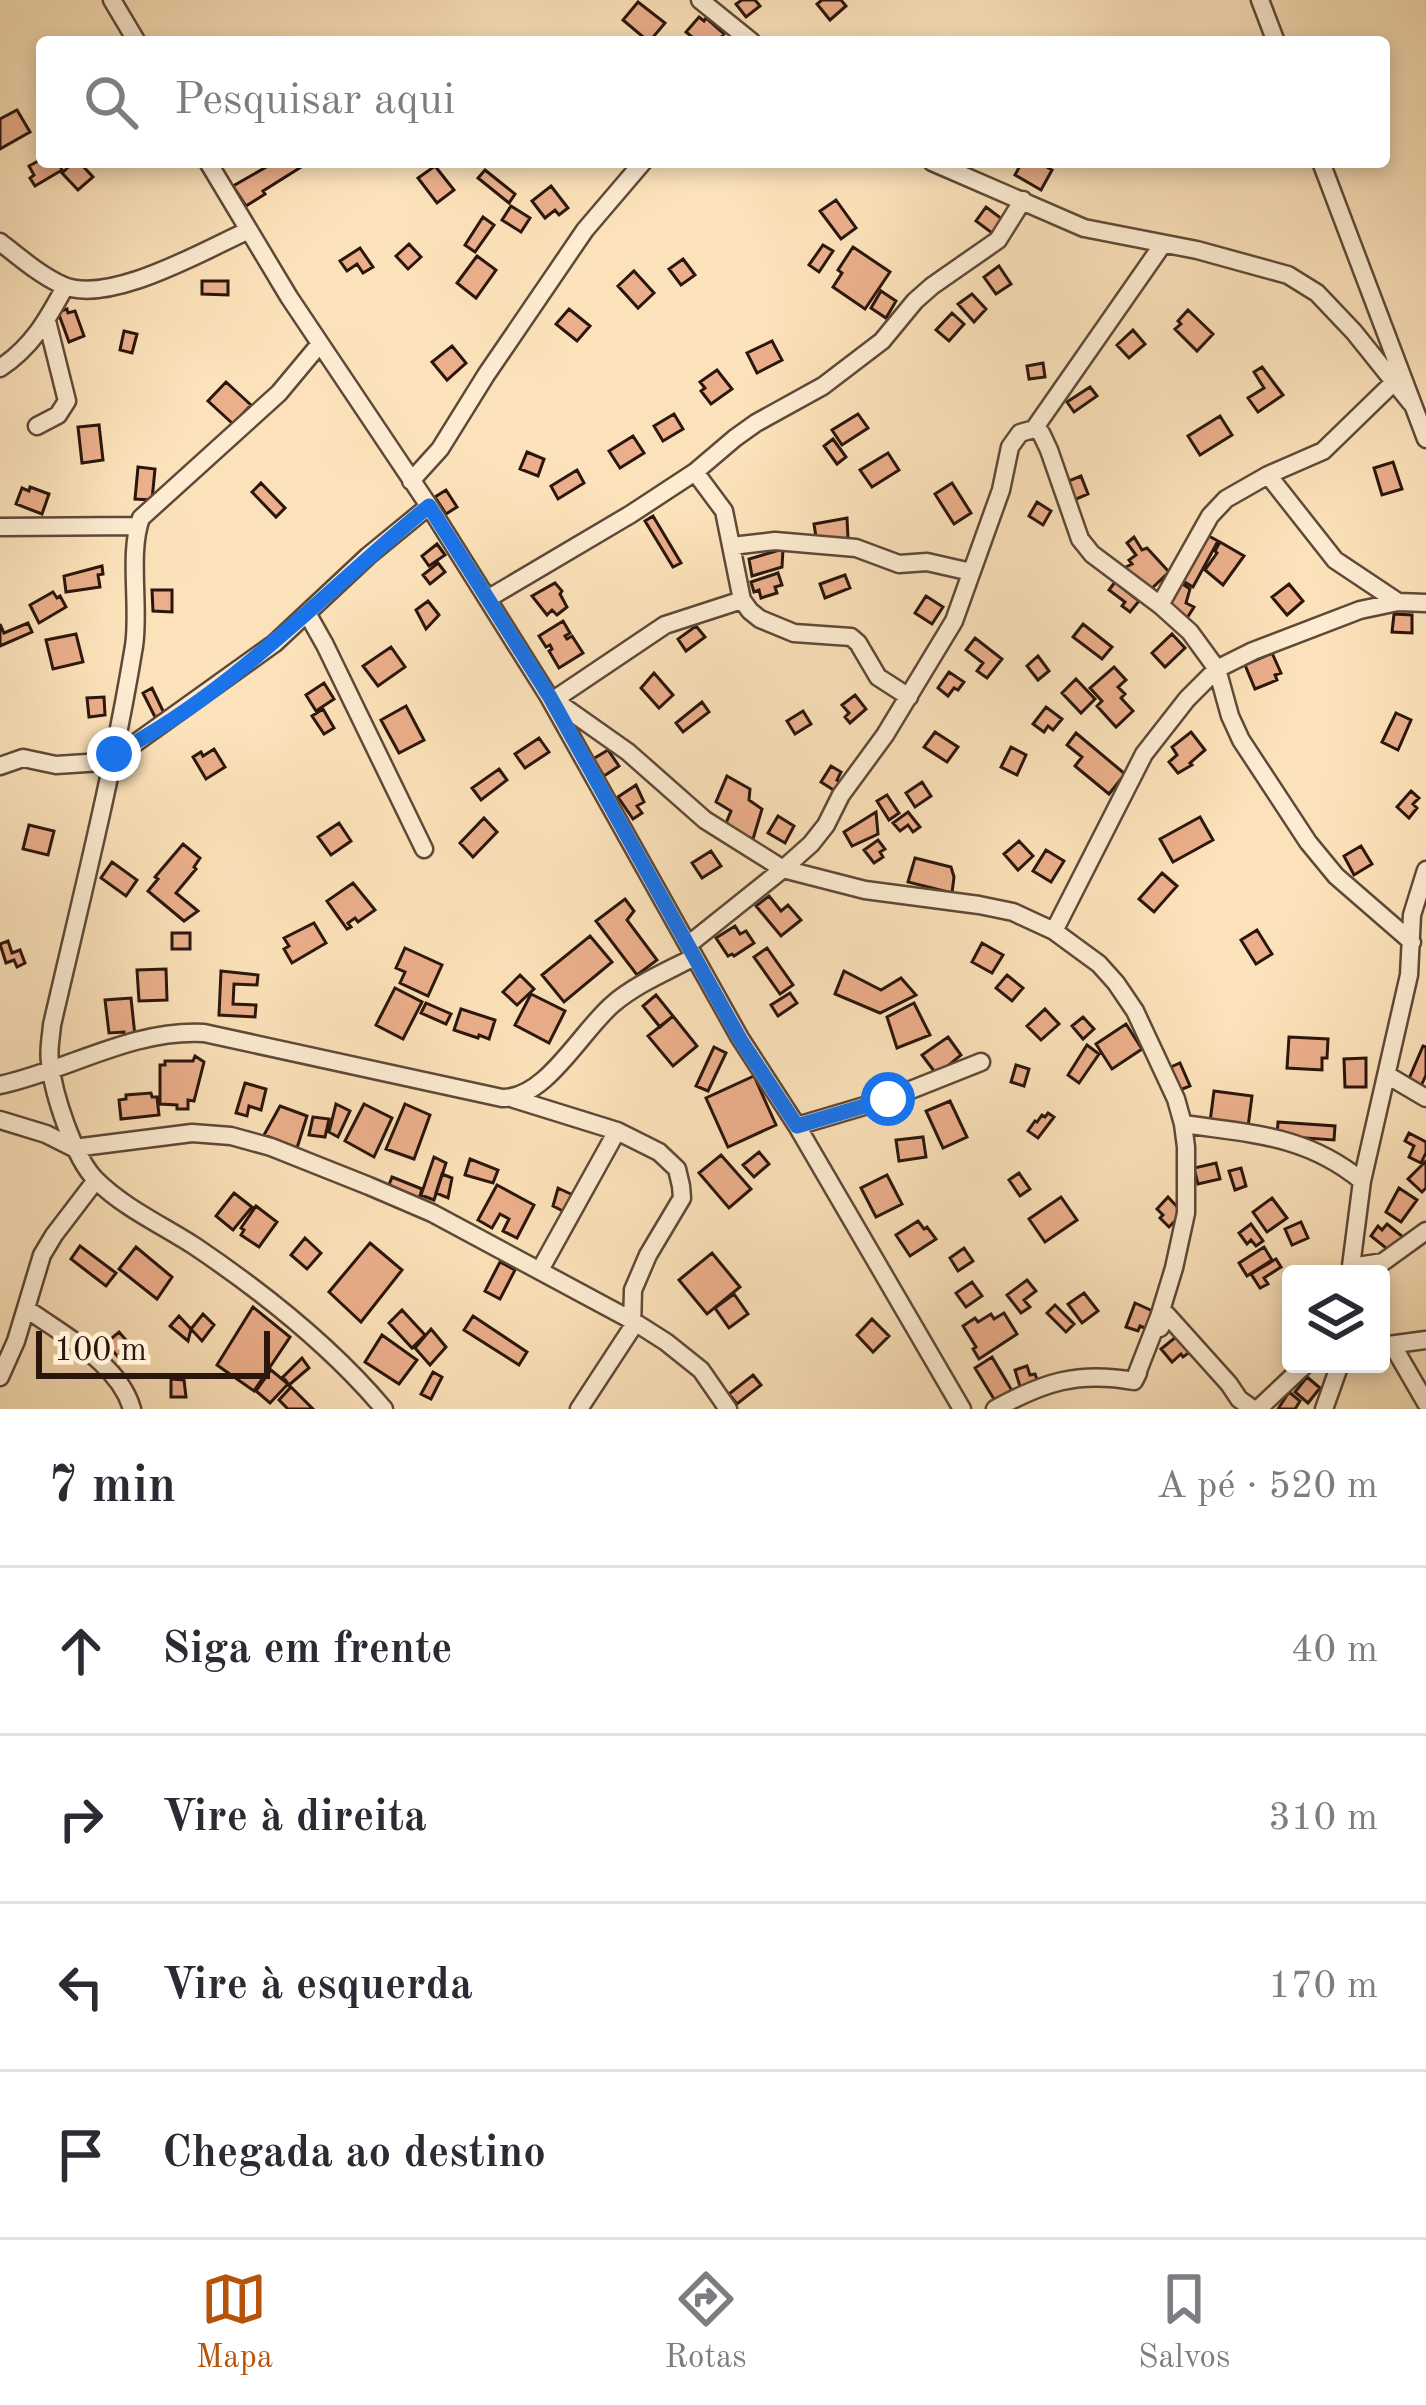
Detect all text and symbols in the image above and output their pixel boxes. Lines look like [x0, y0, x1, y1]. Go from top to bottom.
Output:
search box [36, 36, 1390, 168]
icon: search [78, 69, 144, 135]
text: Pesquisar aqui [174, 79, 455, 124]
route end [87, 727, 141, 781]
route start [861, 1072, 915, 1126]
map controls [1282, 1265, 1390, 1373]
button: layers [1282, 1265, 1390, 1373]
scale bar [36, 1325, 270, 1378]
text: 100 m [54, 1335, 147, 1368]
text: 7 min [48, 1462, 176, 1513]
text: A pé · 520 m [1157, 1467, 1378, 1506]
icon: ahead [48, 1618, 114, 1684]
text: Siga em frente [162, 1628, 453, 1673]
text: 40 m [1291, 1631, 1378, 1670]
icon: right [48, 1786, 114, 1852]
text: Vire à direita [162, 1796, 427, 1841]
text: 310 m [1268, 1799, 1378, 1838]
icon: left [48, 1954, 114, 2020]
text: Vire à esquerda [162, 1964, 473, 2009]
text: 170 m [1268, 1967, 1378, 2006]
icon: arrive [48, 2122, 114, 2188]
text: Chegada ao destino [162, 2132, 546, 2177]
tab: Mapa [196, 2266, 273, 2379]
tab: Rotas [664, 2266, 747, 2379]
tab: Salvos [1138, 2266, 1230, 2379]

